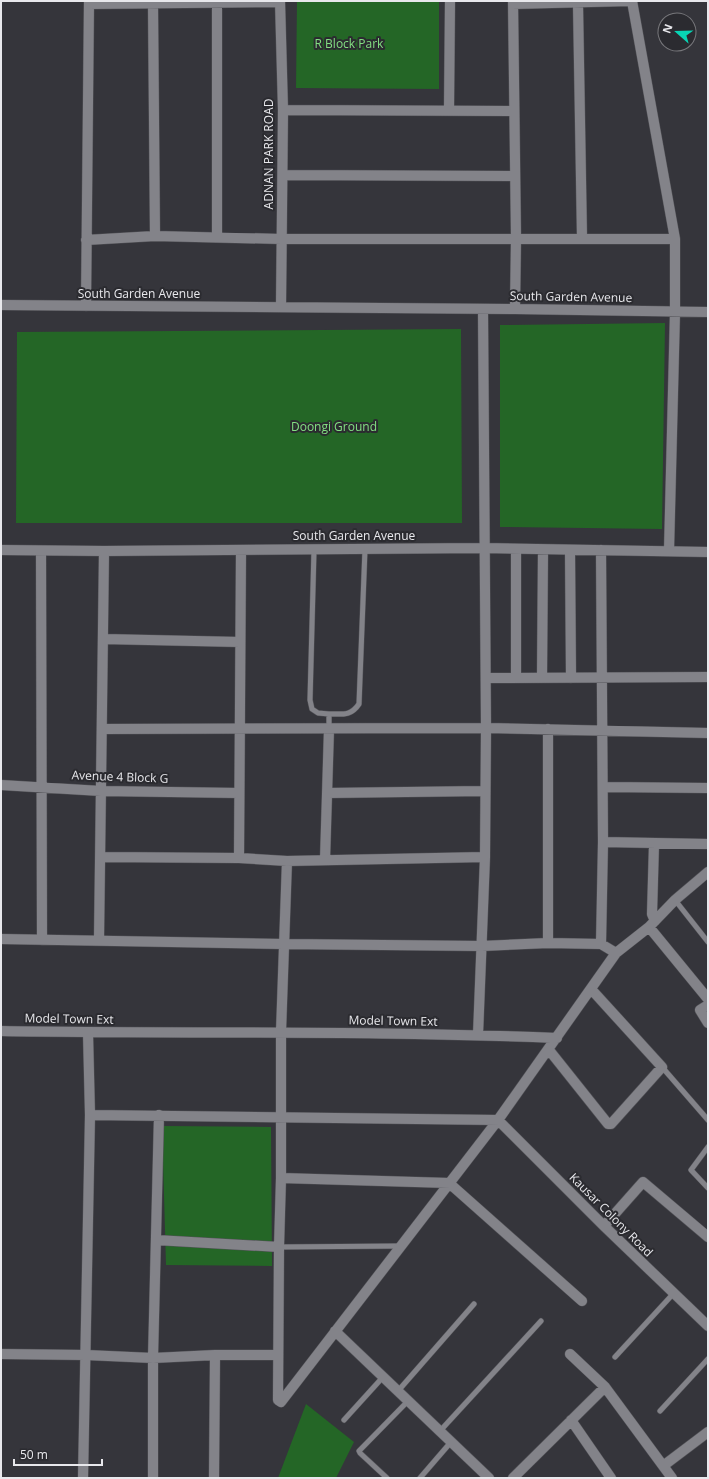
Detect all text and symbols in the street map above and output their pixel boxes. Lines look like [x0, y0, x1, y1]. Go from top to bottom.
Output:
north arrow [657, 12, 697, 52]
text: N [659, 22, 676, 35]
park label: R Block Park [315, 35, 384, 52]
street label: ADNAN PARK ROAD [260, 99, 277, 209]
street label: South Garden Avenue [78, 285, 201, 302]
street label: South Garden Avenue [510, 287, 633, 306]
park label: Doongi Ground [291, 418, 377, 435]
street label: South Garden Avenue [293, 527, 416, 544]
street label: Avenue 4 Block G [71, 766, 169, 787]
street label: Model Town Ext [24, 1009, 114, 1028]
street label: Model Town Ext [348, 1011, 438, 1030]
street label: Kausar Colony Road [566, 1169, 657, 1260]
scale bar [14, 1441, 102, 1467]
text: 50 m [20, 1446, 48, 1463]

